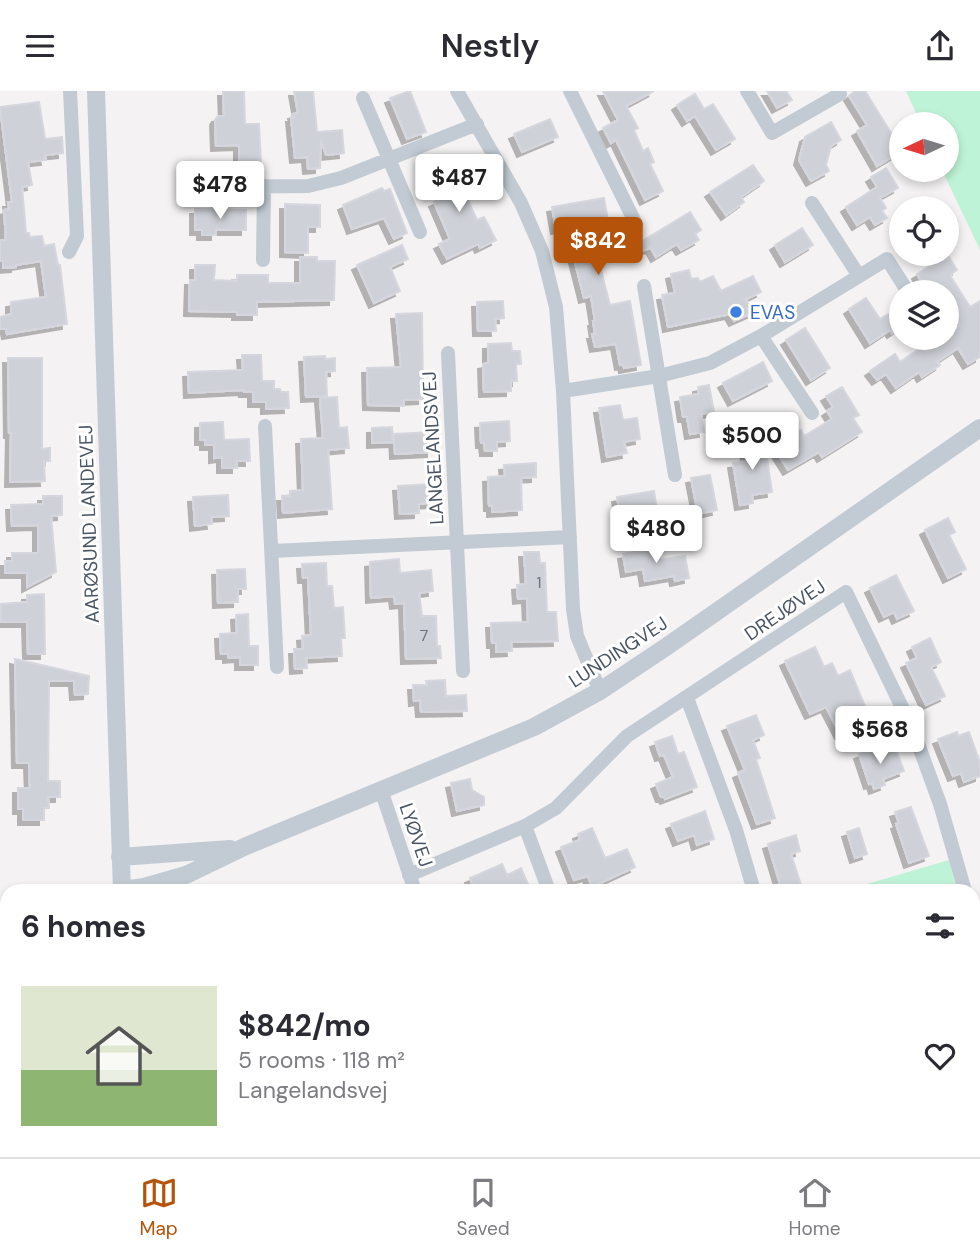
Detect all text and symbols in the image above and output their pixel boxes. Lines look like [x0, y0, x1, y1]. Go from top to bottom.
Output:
text: Nestly [441, 25, 539, 67]
icon: menu [21, 27, 59, 65]
icon: share [921, 27, 959, 65]
north arrow [889, 112, 959, 182]
map controls [889, 112, 959, 350]
pin: $487 [418, 155, 500, 214]
pin: $478 [179, 162, 261, 221]
text: $487 [431, 162, 487, 192]
text: $478 [192, 169, 248, 199]
button: locate [889, 196, 959, 266]
pin: $842 [557, 218, 639, 277]
text: $842 [570, 225, 626, 255]
button: layers [889, 280, 959, 350]
place label: EVAS [750, 300, 795, 325]
marker: EVAS [728, 304, 744, 320]
street label: LANGELANDSVEJ [417, 371, 449, 525]
pin: $500 [711, 413, 793, 472]
text: $500 [722, 420, 782, 450]
street label: AARØSUND LANDEVEJ [73, 424, 105, 624]
pin: $480 [615, 505, 697, 565]
text: $480 [626, 513, 686, 543]
house number: 1 [537, 572, 542, 593]
street label: DREJØVEJ [740, 574, 830, 646]
street label: LUNDINGVEJ [564, 611, 672, 693]
house number: 7 [420, 625, 428, 646]
pin: $568 [839, 707, 921, 766]
text: $568 [851, 714, 909, 744]
street label: LYØVEJ [393, 800, 439, 870]
text: 6 homes [21, 907, 146, 946]
icon: filters [921, 907, 959, 945]
text: $842/mo [238, 1006, 371, 1045]
icon: home [77, 1014, 161, 1098]
icon: heart [921, 1037, 959, 1075]
text: 5 rooms · 118 m² [238, 1045, 405, 1075]
text: Langelandsvej [238, 1075, 388, 1105]
tab: Map [139, 1174, 178, 1241]
tab: Saved [457, 1174, 510, 1241]
tab: Home [789, 1174, 841, 1241]

